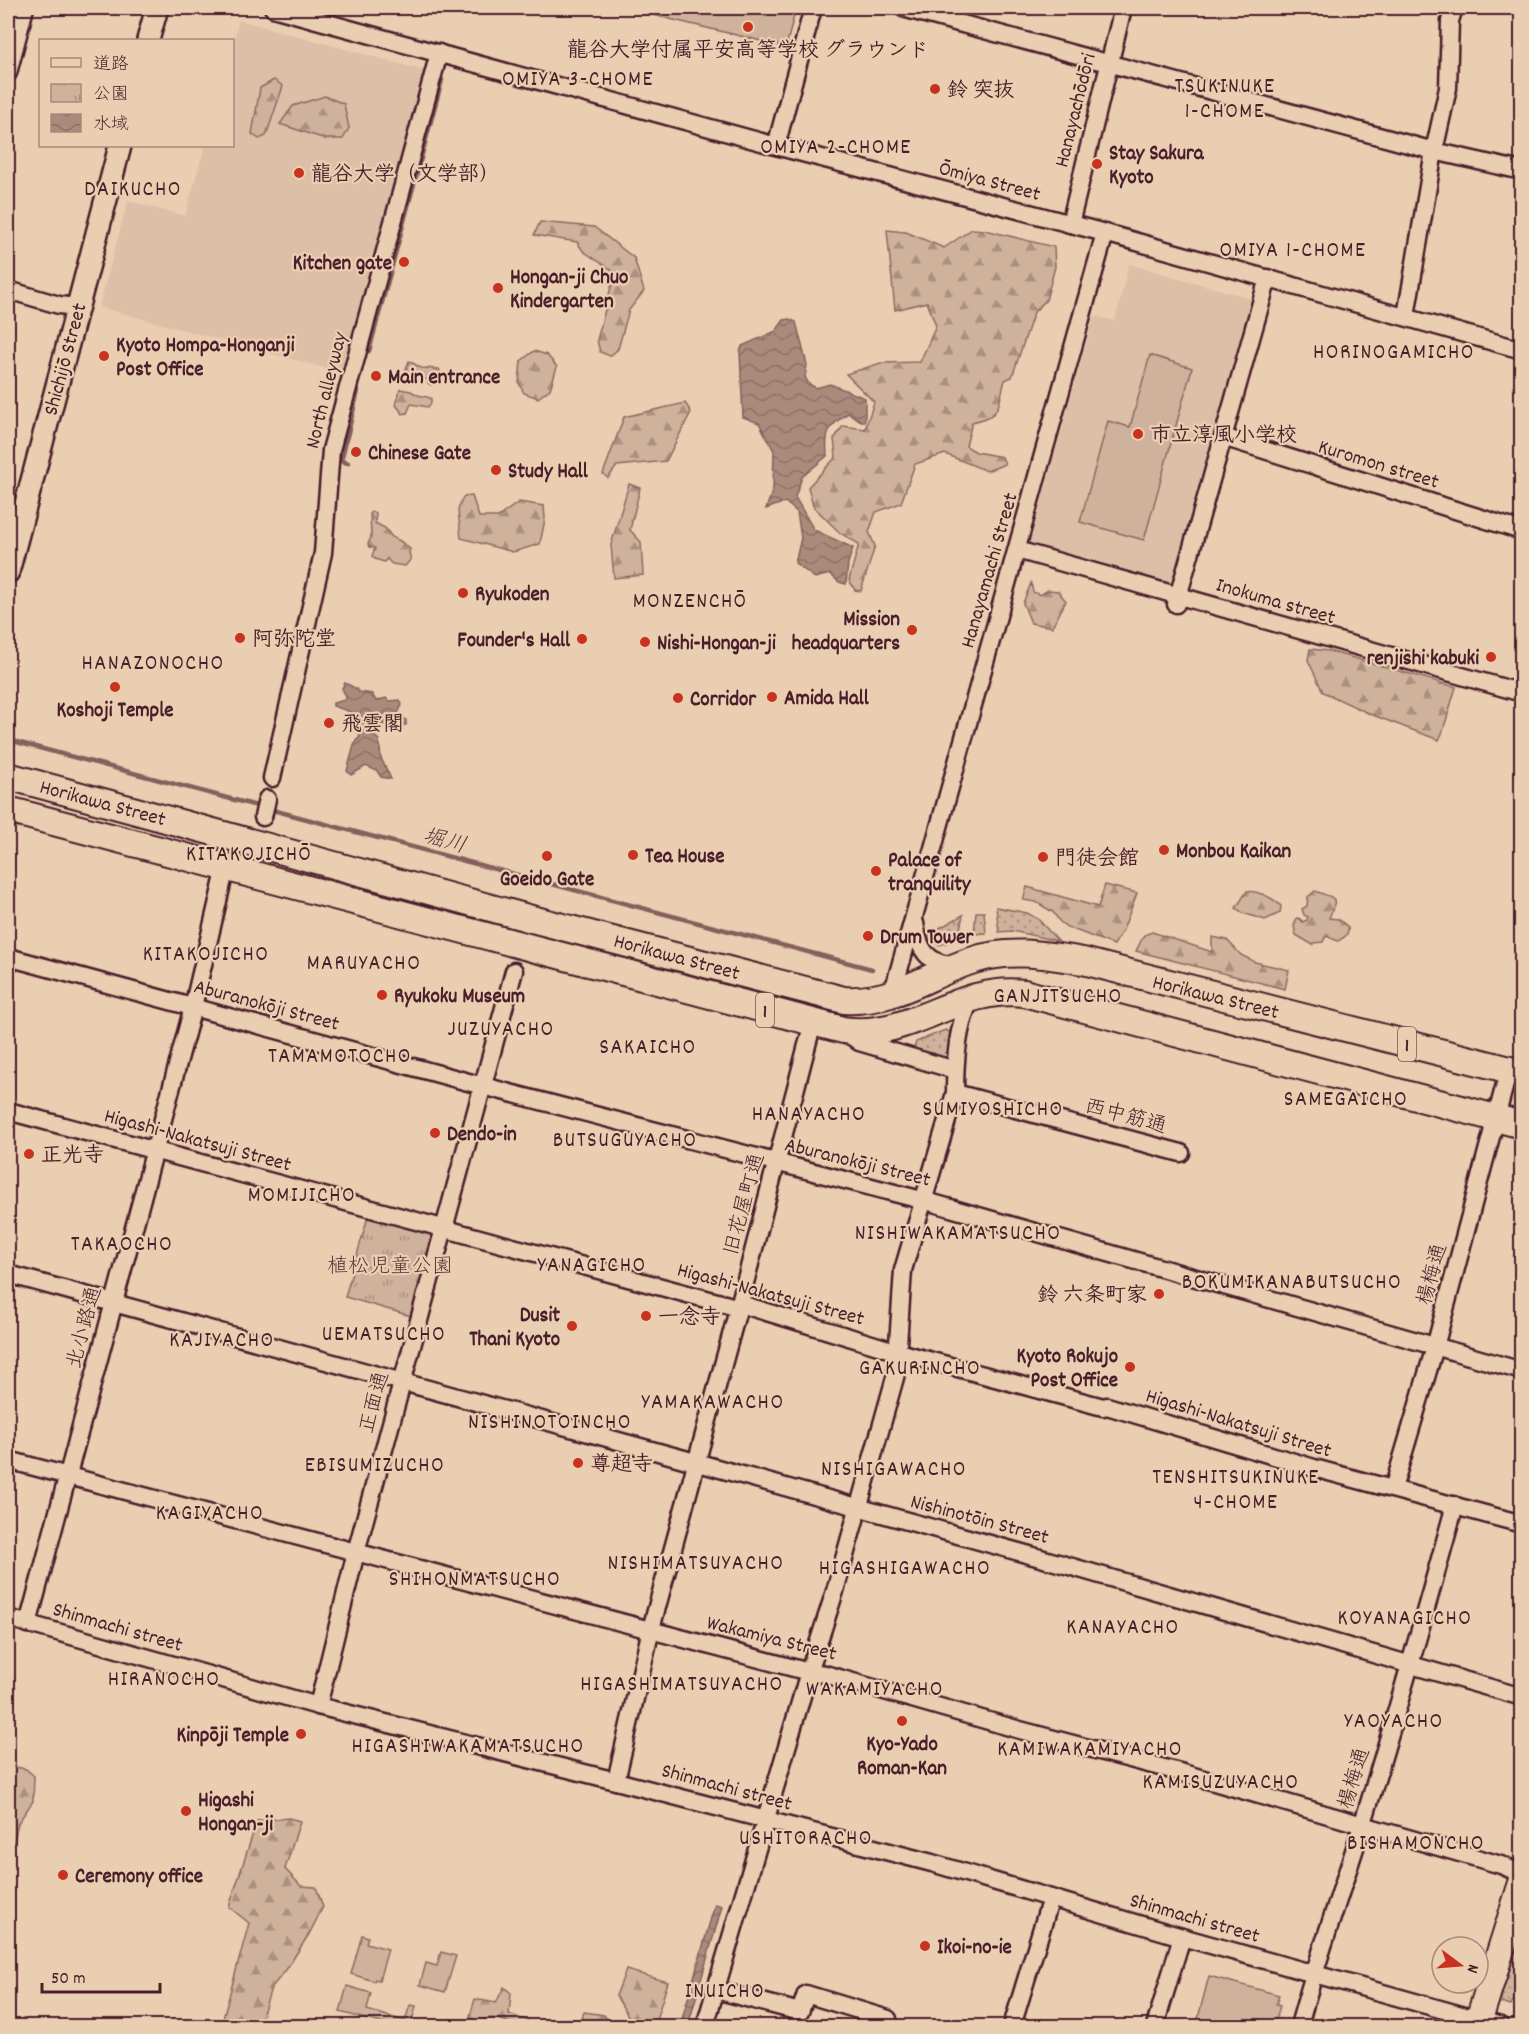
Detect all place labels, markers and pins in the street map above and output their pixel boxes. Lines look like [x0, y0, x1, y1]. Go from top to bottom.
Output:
marker: 龍谷大学付属平安高等学校 グラウンド [741, 20, 755, 34]
place label: 龍谷大学付属平安高等学校 グラウンド [567, 37, 929, 67]
place label: 鈴 突抜 [947, 77, 1015, 107]
marker: 鈴 突抜 [928, 82, 942, 96]
place label: Stay Sakura Kyoto [1109, 140, 1205, 194]
marker: Stay Sakura Kyoto [1090, 157, 1104, 171]
place label: 龍谷大学（文学部） [311, 161, 500, 191]
marker: 龍谷大学（文学部） [292, 166, 306, 180]
place label: Kitchen gate [293, 250, 392, 280]
marker: Kitchen gate [397, 255, 411, 269]
place label: Hongan-ji Chuo Kindergarten [510, 264, 628, 318]
marker: Hongan-ji Chuo Kindergarten [491, 281, 505, 295]
place label: Kyoto Hompa-Honganji Post Office [116, 332, 295, 386]
marker: Kyoto Hompa-Honganji Post Office [97, 349, 111, 363]
place label: Main entrance [388, 364, 500, 394]
marker: Main entrance [369, 369, 383, 383]
place label: 市立淳風小学校 [1150, 422, 1297, 452]
marker: 市立淳風小学校 [1131, 427, 1145, 441]
place label: Chinese Gate [368, 440, 471, 470]
marker: Chinese Gate [349, 445, 363, 459]
place label: Study Hall [508, 458, 589, 488]
marker: Study Hall [489, 463, 503, 477]
place label: Ryukoden [475, 581, 550, 611]
marker: Ryukoden [456, 586, 470, 600]
place label: Mission headquarters [792, 606, 900, 660]
marker: Mission headquarters [905, 623, 919, 637]
place label: 阿弥陀堂 [252, 626, 336, 656]
place label: Founder's Hall [457, 627, 571, 657]
place label: Nishi-Hongan-ji [657, 630, 776, 660]
marker: 阿弥陀堂 [233, 631, 247, 645]
marker: Founder's Hall [575, 632, 589, 646]
marker: Nishi-Hongan-ji [638, 635, 652, 649]
place label: renjishi kabuki [1367, 645, 1479, 675]
marker: renjishi kabuki [1484, 650, 1498, 664]
marker: Koshoji Temple [108, 680, 122, 694]
place label: Amida Hall [784, 685, 870, 715]
place label: Corridor [690, 686, 757, 716]
marker: Amida Hall [765, 690, 779, 704]
marker: Corridor [671, 691, 685, 705]
place label: Koshoji Temple [57, 697, 174, 727]
place label: 飛雲閣 [341, 711, 404, 741]
marker: 飛雲閣 [322, 716, 336, 730]
place label: Monbou Kaikan [1176, 838, 1292, 868]
place label: Tea House [645, 843, 725, 873]
marker: Monbou Kaikan [1157, 843, 1171, 857]
place label: 門徒会館 [1055, 845, 1139, 875]
place label: Palace of tranquility [888, 847, 972, 901]
marker: Tea House [626, 848, 640, 862]
marker: Goeido Gate [540, 849, 554, 863]
marker: 門徒会館 [1036, 850, 1050, 864]
marker: Palace of tranquility [869, 864, 883, 878]
place label: Goeido Gate [500, 866, 594, 896]
place label: Drum Tower [880, 924, 975, 954]
marker: Drum Tower [861, 929, 875, 943]
place label: Ryukoku Museum [394, 983, 525, 1013]
marker: Ryukoku Museum [375, 988, 389, 1002]
place label: Dendo-in [447, 1121, 517, 1151]
marker: Dendo-in [428, 1126, 442, 1140]
place label: 正光寺 [41, 1142, 104, 1172]
marker: 正光寺 [22, 1147, 36, 1161]
place label: 鈴 六条町家 [1037, 1282, 1147, 1312]
marker: 鈴 六条町家 [1152, 1287, 1166, 1301]
place label: Dusit Thani Kyoto [469, 1302, 560, 1356]
place label: 一念寺 [658, 1304, 721, 1334]
marker: 一念寺 [639, 1309, 653, 1323]
marker: Dusit Thani Kyoto [565, 1319, 579, 1333]
place label: Kyoto Rokujo Post Office [1016, 1343, 1118, 1397]
marker: Kyoto Rokujo Post Office [1123, 1360, 1137, 1374]
place label: 尊超寺 [590, 1451, 653, 1481]
marker: 尊超寺 [571, 1456, 585, 1470]
marker: Kyo-Yado Roman-Kan [895, 1714, 909, 1728]
place label: Kinpōji Temple [177, 1722, 289, 1752]
marker: Kinpōji Temple [294, 1727, 308, 1741]
place label: Kyo-Yado Roman-Kan [857, 1731, 947, 1785]
place label: Higashi Hongan-ji [198, 1787, 273, 1841]
marker: Higashi Hongan-ji [179, 1804, 193, 1818]
place label: Ceremony office [75, 1863, 203, 1893]
marker: Ceremony office [56, 1868, 70, 1882]
place label: Ikoi-no-ie [937, 1934, 1012, 1964]
marker: Ikoi-no-ie [918, 1939, 932, 1953]

